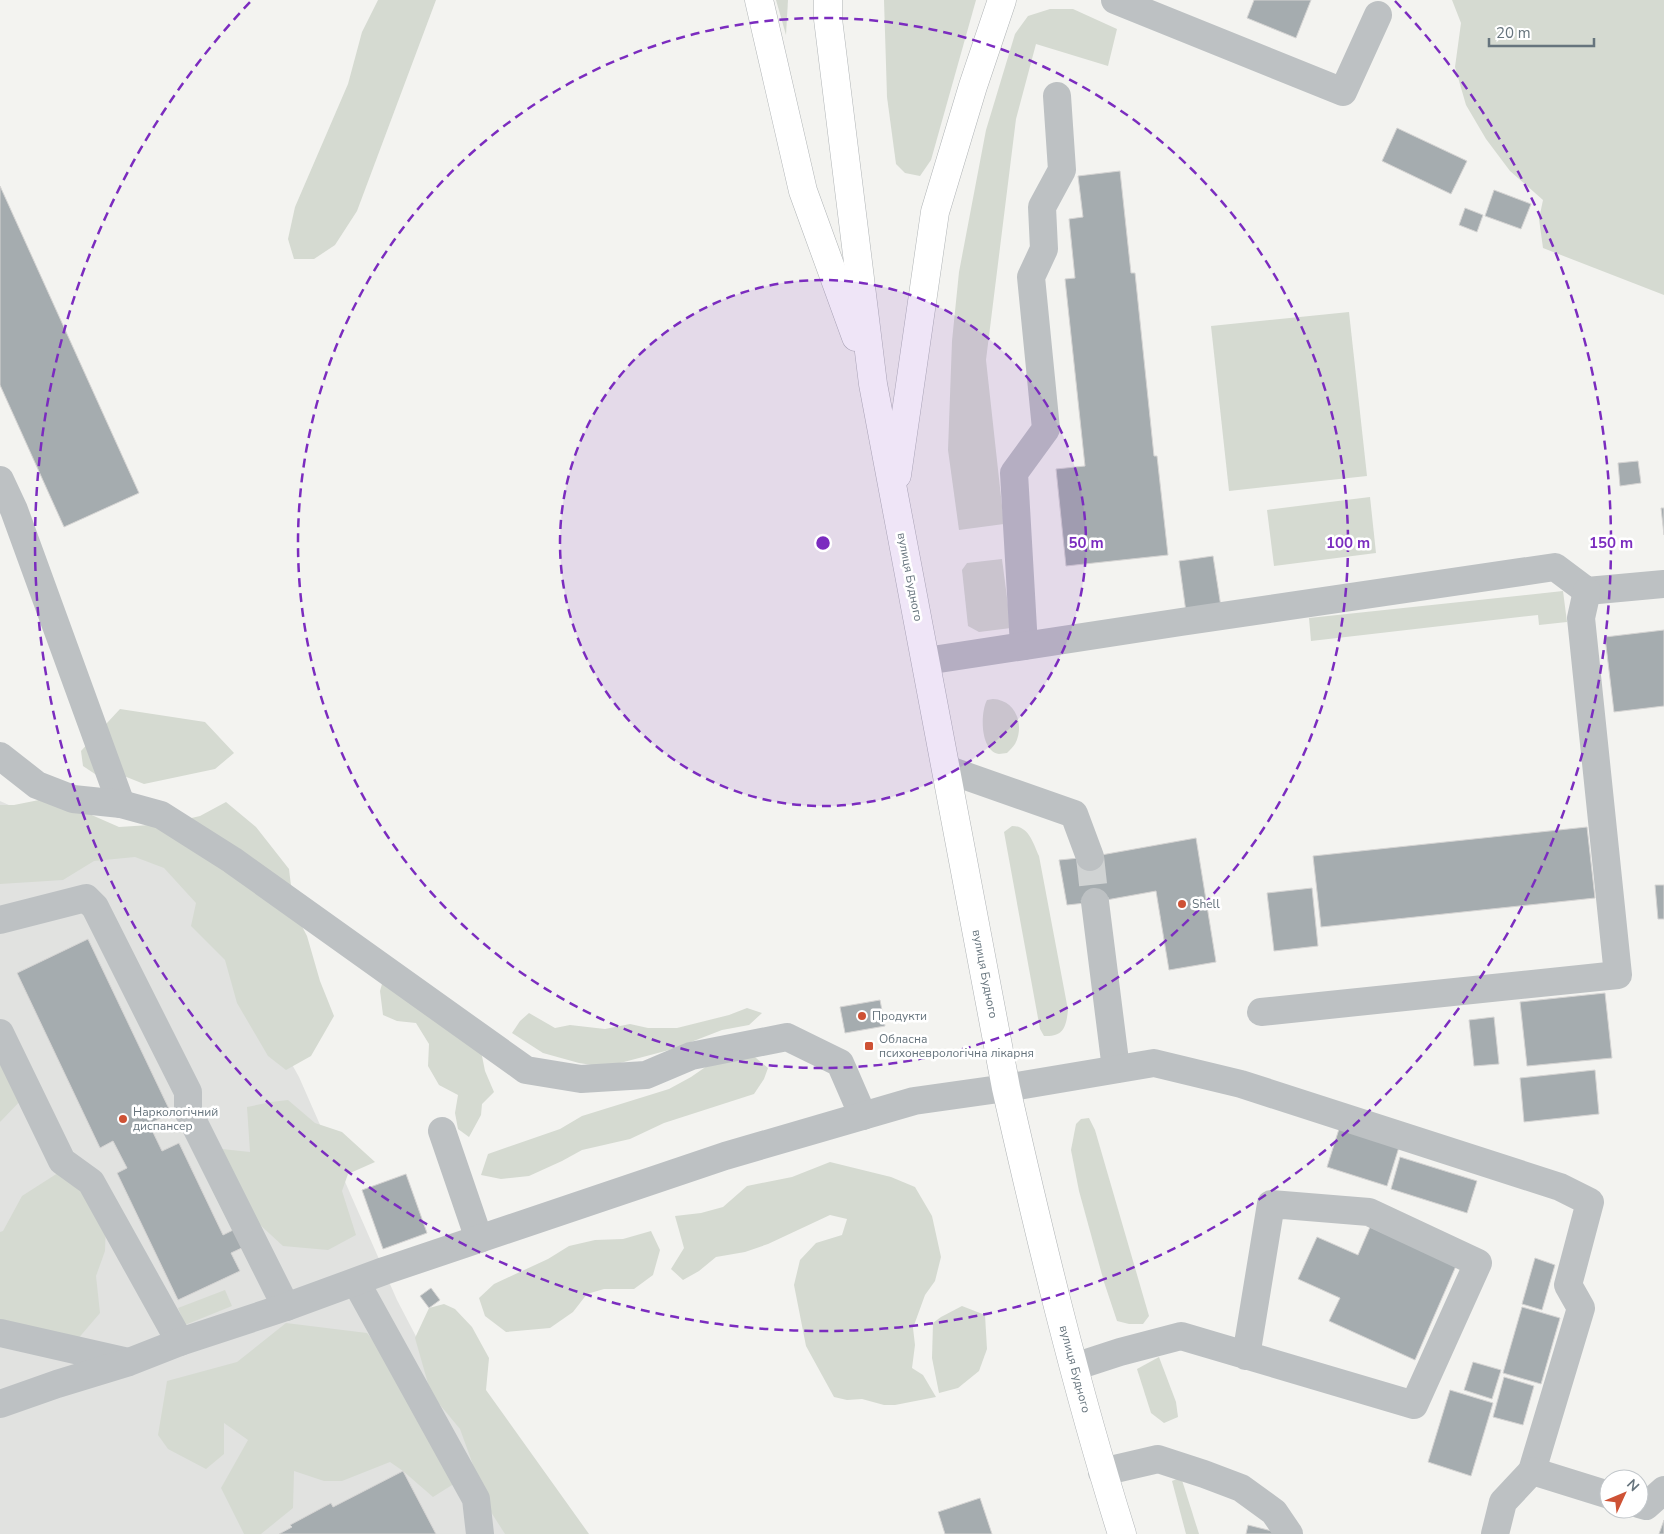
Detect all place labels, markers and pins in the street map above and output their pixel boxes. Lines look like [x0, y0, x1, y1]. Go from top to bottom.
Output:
centre of rings [814, 534, 832, 552]
place label: Shell [1192, 896, 1220, 912]
marker: Shell [1176, 898, 1188, 910]
place label: Продукти [872, 1008, 927, 1024]
marker: Продукти [856, 1010, 868, 1022]
place label: Обласна психоневрологічна лікарня [879, 1031, 1034, 1061]
marker: Обласна психоневрологічна лікарня [863, 1040, 875, 1052]
place label: Наркологічний диспансер [133, 1104, 218, 1134]
marker: Наркологічний диспансер [117, 1113, 129, 1125]

